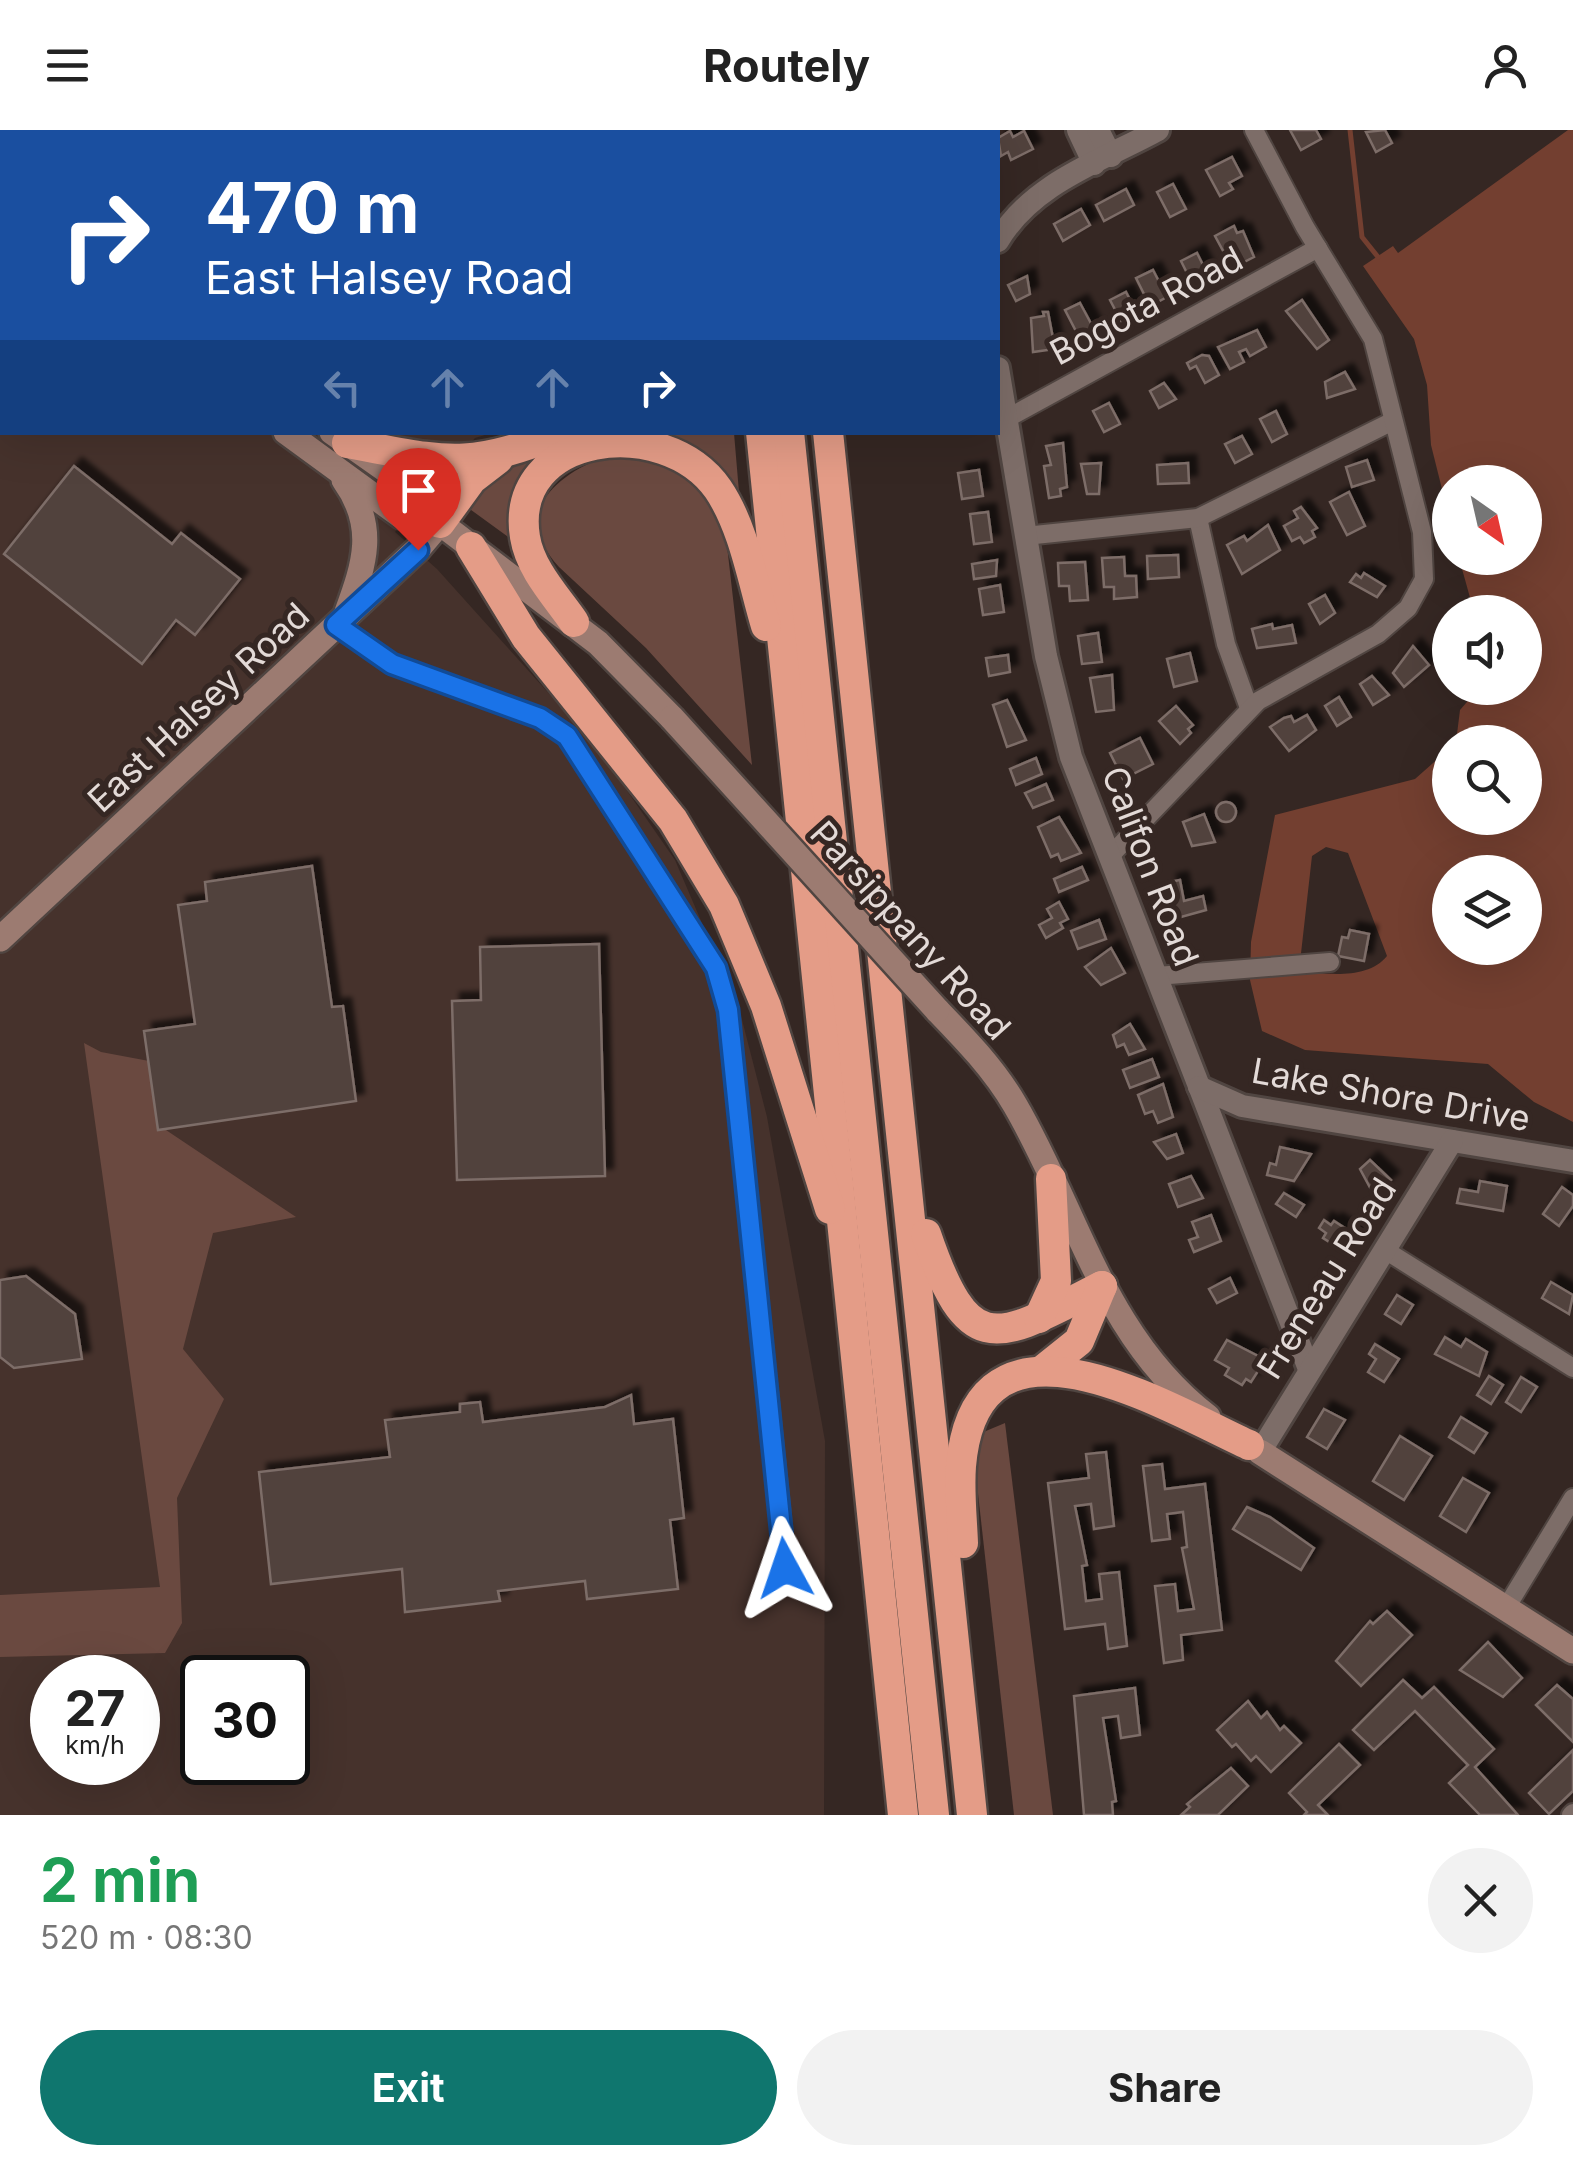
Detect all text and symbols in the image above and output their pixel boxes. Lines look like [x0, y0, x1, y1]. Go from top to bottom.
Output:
icon: menu [40, 38, 95, 93]
text: Routely [703, 38, 870, 93]
icon: person [1478, 38, 1533, 93]
text: 470 m [205, 165, 420, 250]
icon: right [40, 170, 170, 300]
street label: Bogota Road [1043, 237, 1249, 373]
text: East Halsey Road [205, 250, 574, 305]
icon: left [315, 360, 370, 415]
icon: ahead [420, 360, 475, 415]
icon: ahead [525, 360, 580, 415]
icon: right [630, 360, 685, 415]
pin [376, 448, 461, 551]
icon: arrive [391, 463, 446, 518]
north arrow [1432, 465, 1542, 575]
map controls [1432, 465, 1542, 965]
street label: East Halsey Road [79, 594, 317, 820]
button: sound [1432, 595, 1542, 705]
button: search [1432, 725, 1542, 835]
street label: Califon Road [1094, 760, 1208, 972]
street label: Parsippany Road [802, 812, 1020, 1048]
button: layers [1432, 855, 1542, 965]
street label: Lake Shore Drive [1249, 1049, 1533, 1139]
street label: Freneau Road [1248, 1170, 1404, 1386]
position arrow [733, 1516, 837, 1620]
speed limit sign: 30 [180, 1655, 310, 1785]
text: 27 [65, 1678, 125, 1738]
text: km/h [65, 1730, 125, 1760]
text: 2 min [40, 1844, 200, 1916]
button: close [1428, 1848, 1533, 1953]
text: 520 m · 08:30 [40, 1918, 253, 1957]
button: Exit [40, 2030, 777, 2145]
button: Share [797, 2030, 1533, 2145]

